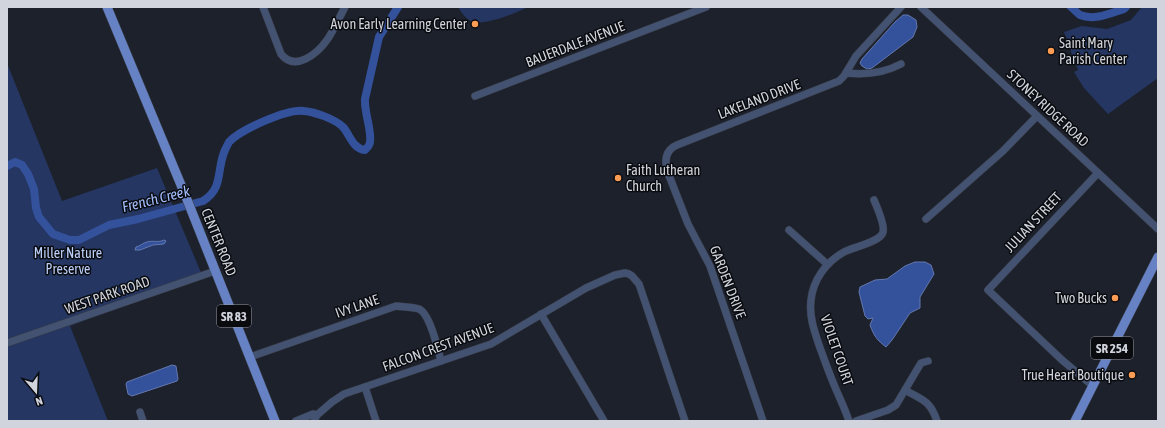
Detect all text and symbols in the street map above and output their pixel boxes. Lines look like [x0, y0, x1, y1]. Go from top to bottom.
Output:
place label: Avon Early Learning Center [330, 16, 468, 32]
street label: BAUERDALE AVENUE [523, 18, 627, 70]
marker: Avon Early Learning Center [470, 19, 480, 29]
place label: Saint Mary Parish Center [1059, 35, 1128, 67]
marker: Saint Mary Parish Center [1046, 46, 1056, 56]
street label: STONEY RIDGE ROAD [1004, 66, 1092, 150]
street label: LAKELAND DRIVE [716, 76, 802, 122]
place label: Faith Lutheran Church [626, 162, 700, 194]
marker: Faith Lutheran Church [613, 173, 623, 183]
water label: French Creek [120, 182, 192, 215]
street label: JULIAN STREET [1001, 189, 1065, 255]
street label: CENTER ROAD [198, 206, 240, 278]
street label: GARDEN DRIVE [707, 243, 749, 321]
park label: Miller Nature Preserve [34, 245, 102, 277]
street label: WEST PARK ROAD [62, 273, 152, 317]
place label: Two Bucks [1055, 290, 1107, 306]
street label: IVY LANE [333, 291, 381, 321]
marker: Two Bucks [1110, 293, 1120, 303]
road number: SR 83 [217, 305, 251, 327]
street label: VIOLET COURT [817, 313, 857, 387]
street label: FALCON CREST AVENUE [380, 319, 496, 374]
road number: SR 254 [1091, 337, 1133, 359]
place label: True Heart Boutique [1022, 367, 1124, 383]
marker: True Heart Boutique [1127, 370, 1137, 380]
north arrow [16, 372, 56, 412]
text: N [34, 395, 44, 408]

